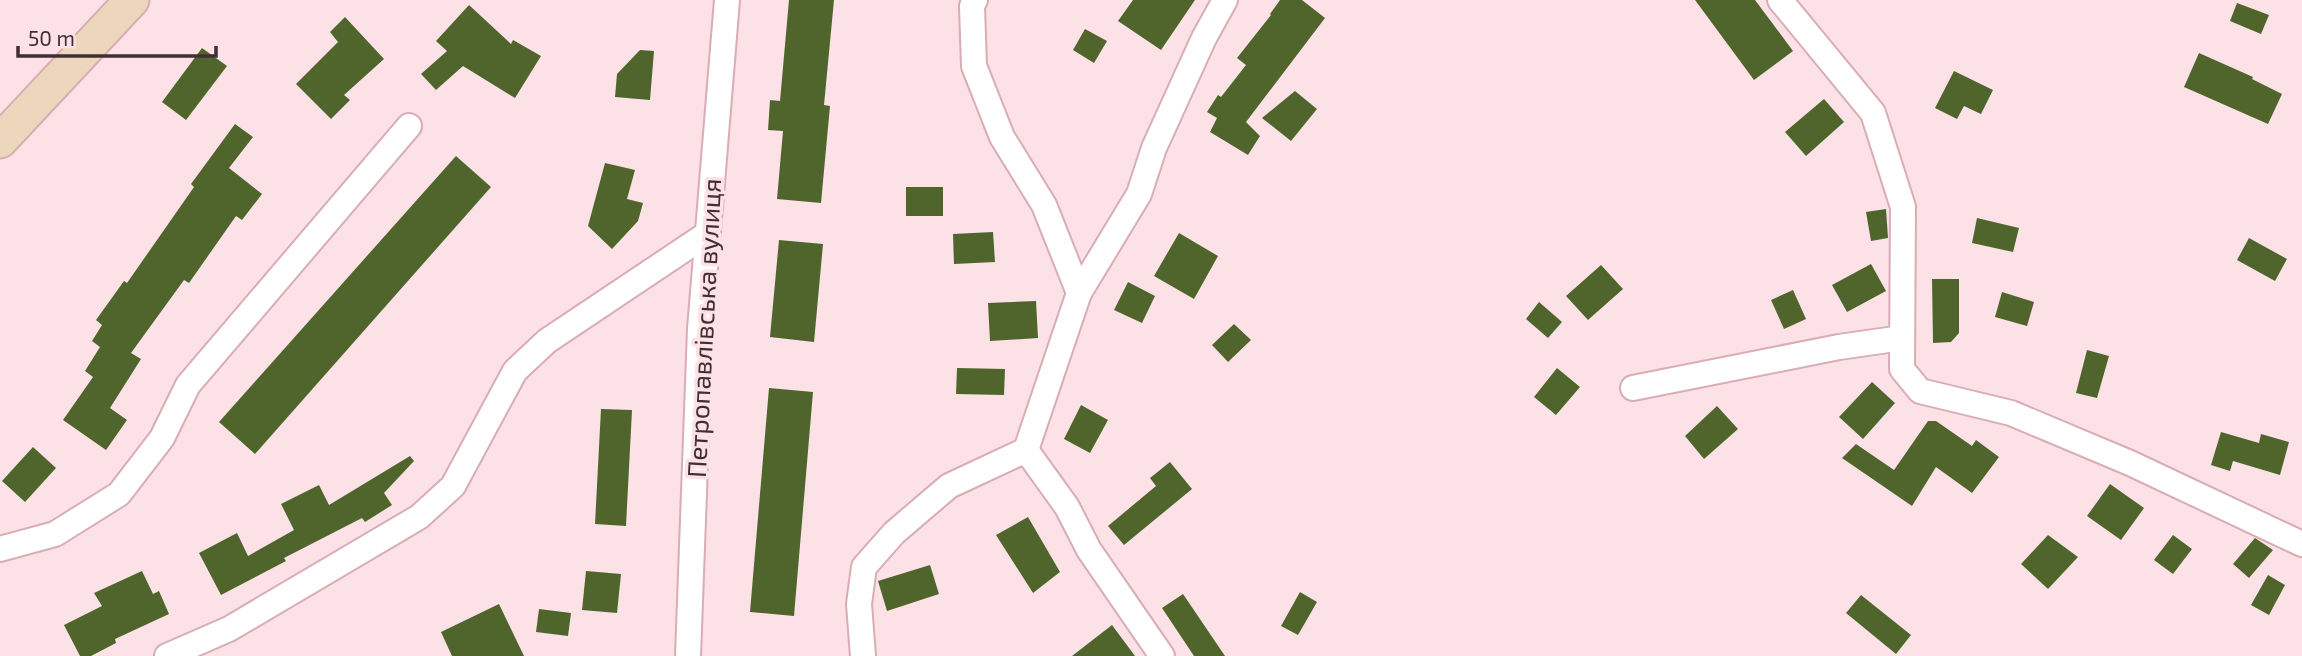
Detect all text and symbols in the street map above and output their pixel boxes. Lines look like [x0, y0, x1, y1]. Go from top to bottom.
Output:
scale bar [18, 14, 215, 58]
text: 50 m [28, 25, 75, 50]
street label: Петропавлівська вулиця [680, 177, 727, 479]

